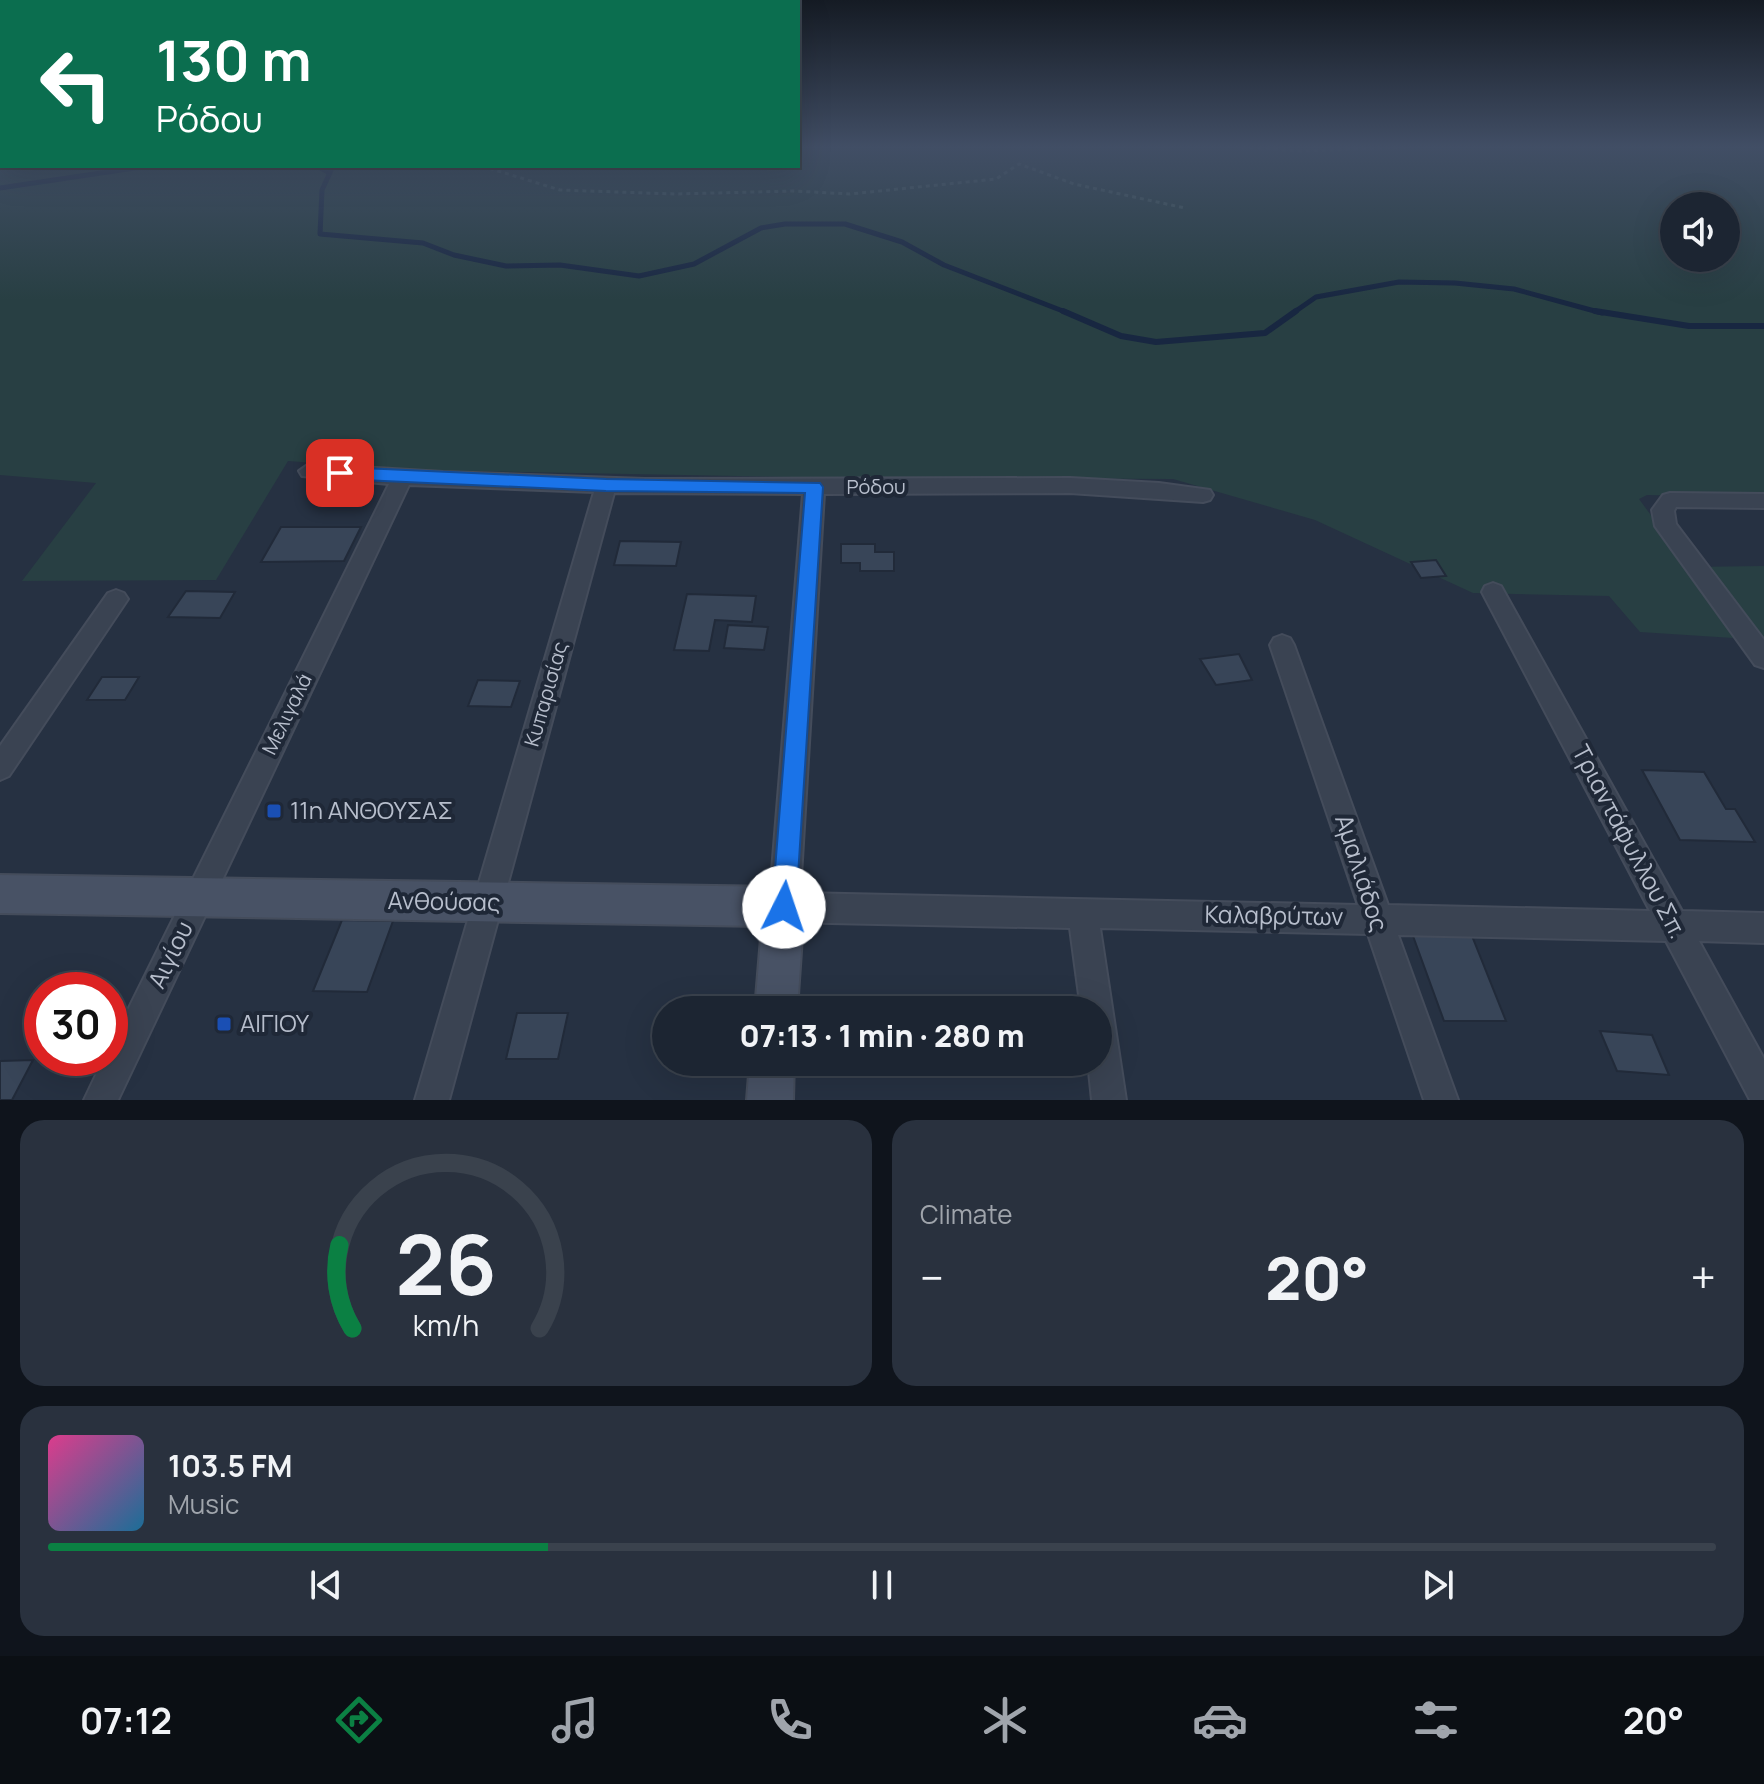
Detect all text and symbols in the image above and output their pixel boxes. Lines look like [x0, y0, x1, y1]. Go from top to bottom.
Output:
text: 130 m [156, 21, 312, 98]
icon: left [24, 32, 128, 136]
text: Ρόδου [156, 94, 263, 143]
map controls [1660, 192, 1740, 272]
button: sound [1660, 192, 1740, 272]
pin [306, 439, 374, 507]
icon: arrive [318, 451, 362, 495]
street label: Ρόδου [846, 473, 906, 500]
street label: Κυπαρισίας [518, 638, 573, 749]
street label: Μελιγαλά [255, 669, 318, 759]
street label: Τριαντάφυλλου Σπ. [1565, 739, 1695, 944]
place label: 11η ΑΝΘΟΥΣΑΣ [290, 793, 453, 826]
marker: 11η ΑΝΘΟΥΣΑΣ [265, 802, 283, 820]
street label: Αμαλιάδος [1328, 810, 1397, 935]
position arrow [742, 865, 826, 949]
street label: Ανθούσας [387, 883, 501, 918]
street label: Καλαβρύτων [1204, 897, 1344, 932]
street label: Αιγίου [139, 915, 200, 993]
speed limit sign: 30 [24, 972, 128, 1076]
place label: ΑΙΓΙΟΥ [240, 1006, 310, 1039]
marker: ΑΙΓΙΟΥ [215, 1015, 233, 1033]
text: 07:13 · 1 min · 280 m [740, 1015, 1024, 1056]
text: Climate [920, 1196, 1012, 1232]
text: 26 [395, 1206, 497, 1320]
text: 20° [1265, 1236, 1369, 1318]
text: − [920, 1247, 944, 1307]
text: + [1691, 1247, 1716, 1307]
text: km/h [413, 1306, 479, 1345]
text: 103.5 FM [168, 1445, 292, 1486]
text: Music [168, 1486, 239, 1522]
icon: previous [304, 1563, 348, 1607]
icon: pause [860, 1563, 904, 1607]
icon: next [1416, 1563, 1460, 1607]
icon: directions [331, 1692, 387, 1748]
icon: music [547, 1692, 603, 1748]
icon: phone [762, 1692, 818, 1748]
icon: climate [977, 1692, 1033, 1748]
icon: car [1192, 1692, 1248, 1748]
icon: filters [1408, 1692, 1464, 1748]
text: 07:12 [80, 1696, 172, 1745]
text: 20° [1623, 1696, 1684, 1745]

